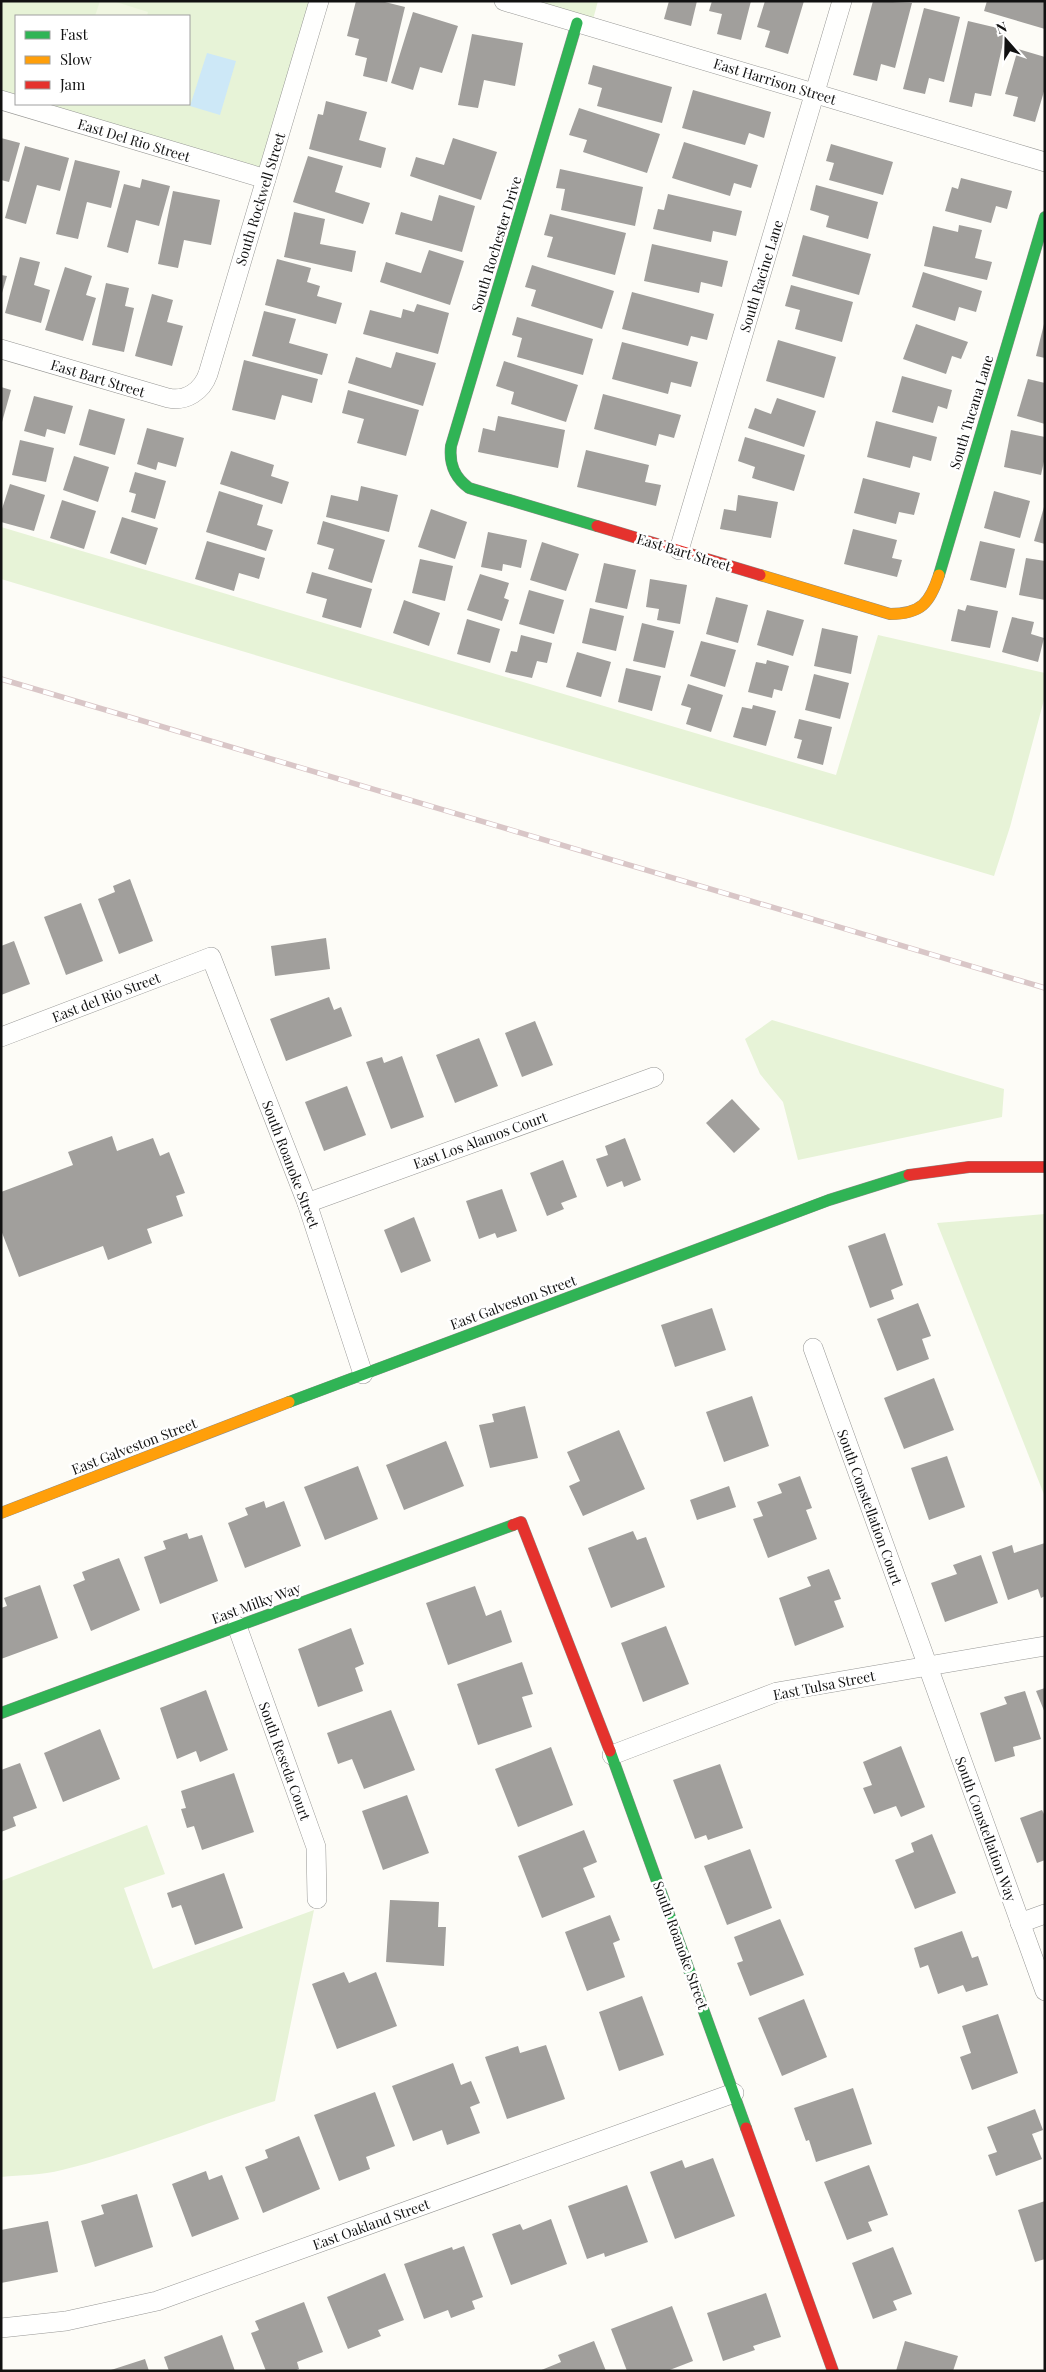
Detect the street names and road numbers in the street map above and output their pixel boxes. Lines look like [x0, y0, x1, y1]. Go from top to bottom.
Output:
street label: East Harrison Street [711, 53, 840, 109]
street label: East Del Rio Street [75, 114, 194, 166]
street label: South Rockwell Street [231, 129, 290, 268]
street label: South Rochester Drive [466, 174, 526, 314]
street label: South Racine Lane [735, 217, 787, 335]
street label: South Tucana Lane [945, 353, 997, 471]
street label: East Bart Street [49, 355, 148, 402]
street label: East Bart Street [635, 529, 734, 576]
street label: East del Rio Street [49, 967, 164, 1026]
street label: South Roanoke Street [258, 1098, 324, 1231]
street label: East Los Alamos Court [410, 1107, 551, 1173]
street label: East Galveston Street [447, 1270, 580, 1334]
street label: East Galveston Street [69, 1413, 200, 1479]
street label: South Constellation Court [833, 1427, 907, 1588]
street label: East Milky Way [209, 1578, 303, 1628]
street label: East Tulsa Street [771, 1666, 878, 1704]
street label: South Reseda Court [255, 1699, 316, 1824]
street label: South Constellation Way [951, 1754, 1021, 1904]
street label: South Roanoke Street [649, 1878, 713, 2013]
street label: East Oakland Street [310, 2194, 433, 2254]

